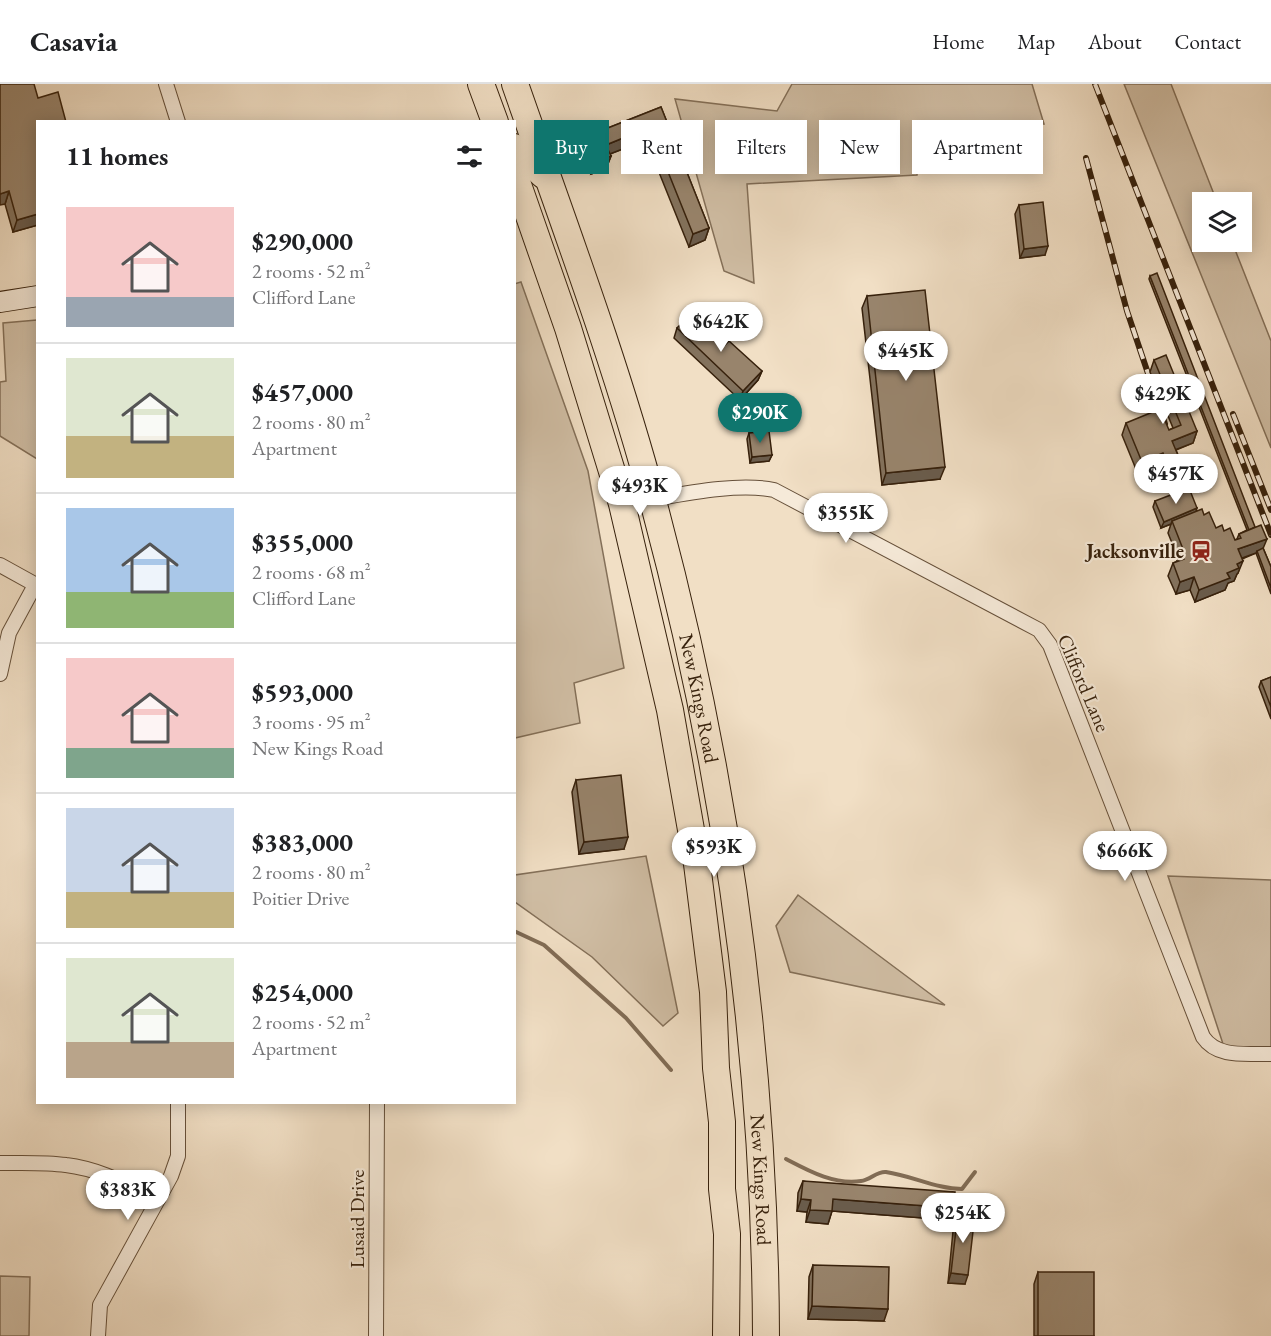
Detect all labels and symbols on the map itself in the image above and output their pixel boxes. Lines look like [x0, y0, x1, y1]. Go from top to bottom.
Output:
pin: $642K [679, 302, 763, 353]
pin: $445K [864, 331, 948, 382]
pin: $429K [1121, 374, 1205, 425]
pin: $290K [718, 393, 802, 444]
pin: $457K [1134, 454, 1218, 505]
pin: $493K [598, 466, 682, 517]
pin: $355K [804, 493, 888, 544]
place label: Jacksonville [1084, 538, 1184, 564]
station icon: Jacksonville [1189, 539, 1213, 563]
street label: Clifford Lane [1052, 630, 1116, 736]
street label: New Kings Road [673, 631, 725, 766]
pin: $593K [672, 827, 756, 878]
pin: $666K [1083, 831, 1167, 882]
street label: New Kings Road [744, 1113, 777, 1247]
pin: $383K [86, 1170, 170, 1221]
street label: Lusaid Drive [344, 1170, 370, 1268]
pin: $254K [921, 1193, 1005, 1244]

